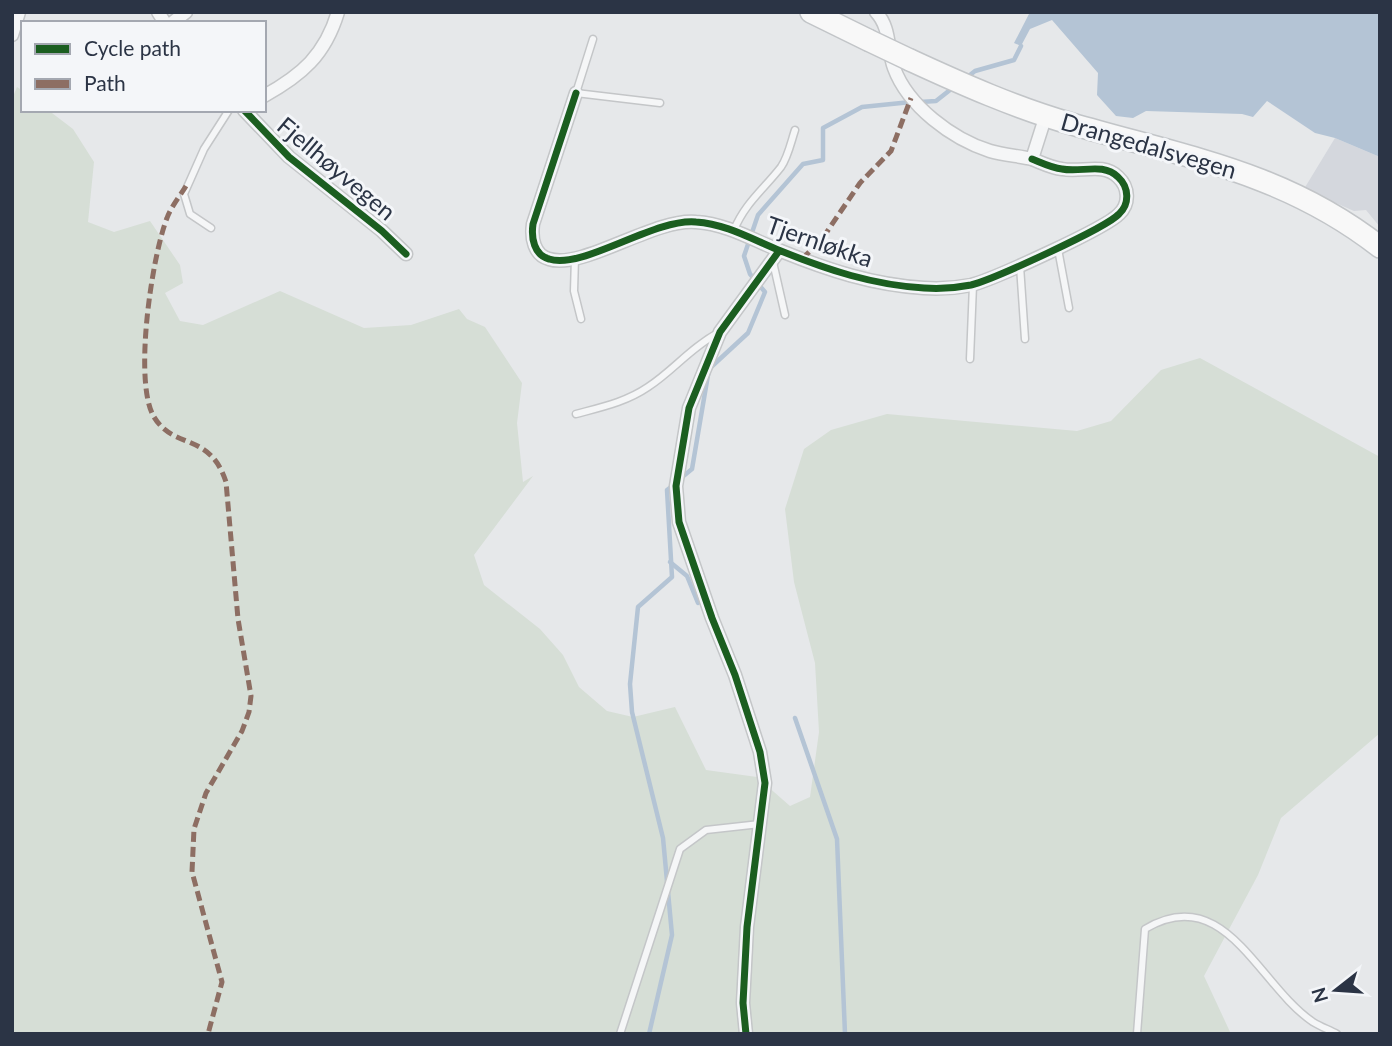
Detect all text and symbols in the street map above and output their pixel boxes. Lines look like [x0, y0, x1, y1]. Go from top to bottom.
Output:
legend [21, 21, 266, 112]
text: Cycle path [84, 35, 181, 60]
text: Path [84, 70, 126, 95]
street label: Drangedalsvegen [1058, 106, 1240, 184]
street label: Fjellhøyvegen [272, 110, 402, 226]
street label: Tjernløkka [763, 209, 877, 273]
north arrow [1301, 955, 1371, 1025]
text: N [1306, 985, 1332, 1005]

